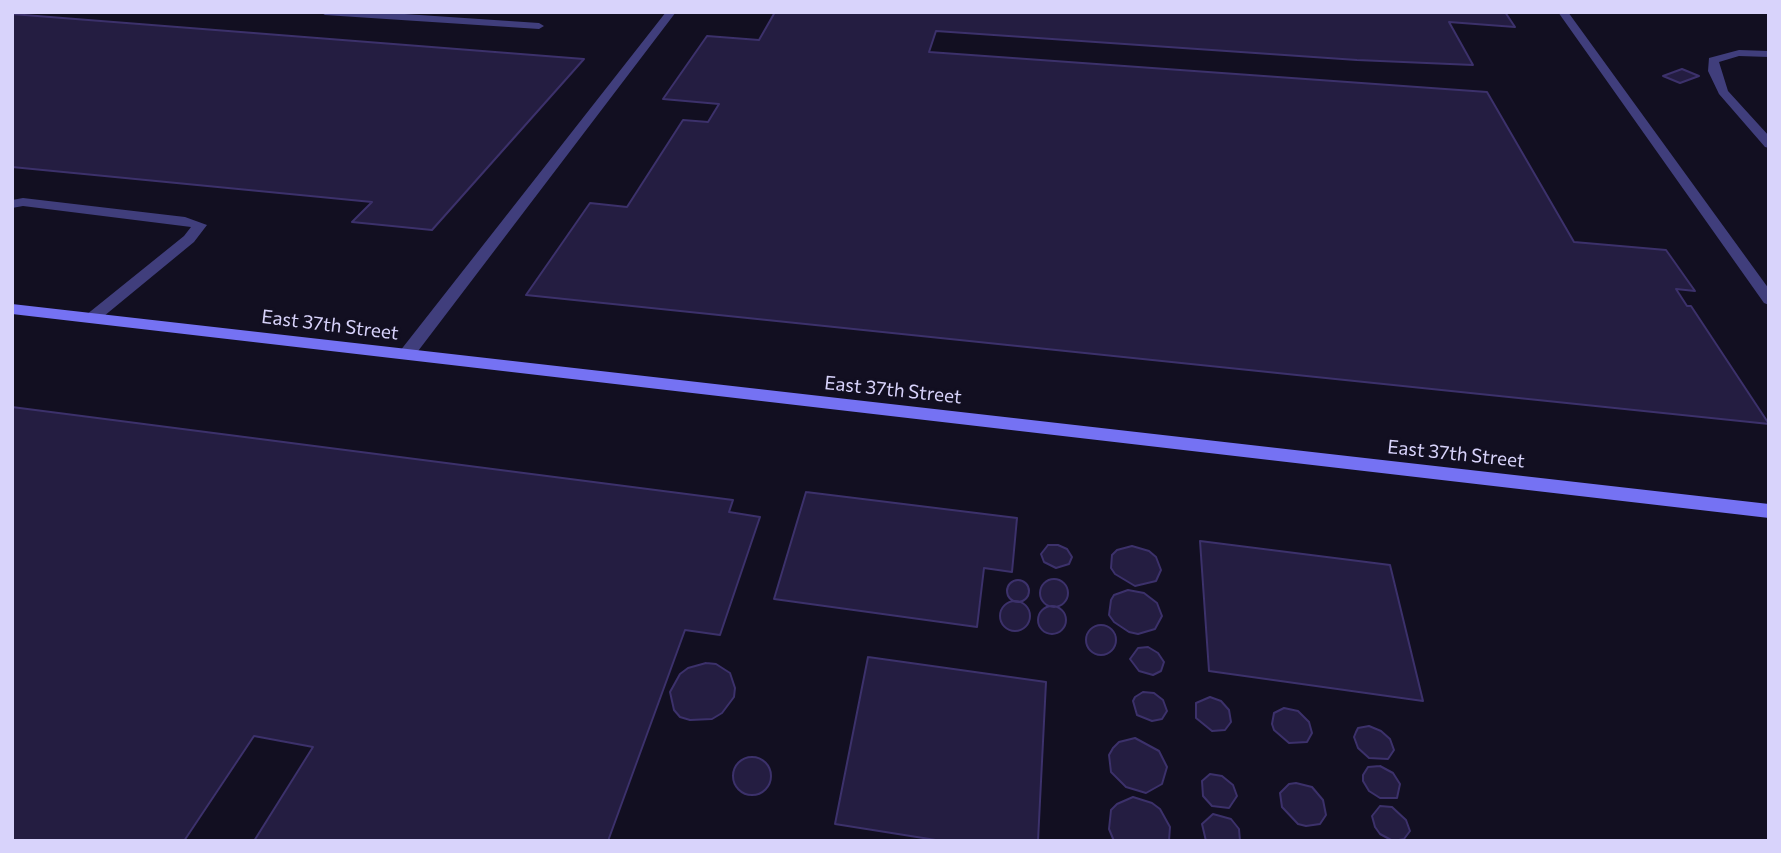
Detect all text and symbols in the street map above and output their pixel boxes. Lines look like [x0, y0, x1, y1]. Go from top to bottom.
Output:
street label: East 37th Street [260, 305, 400, 345]
street label: East 37th Street [823, 371, 963, 409]
street label: East 37th Street [1386, 435, 1526, 473]

